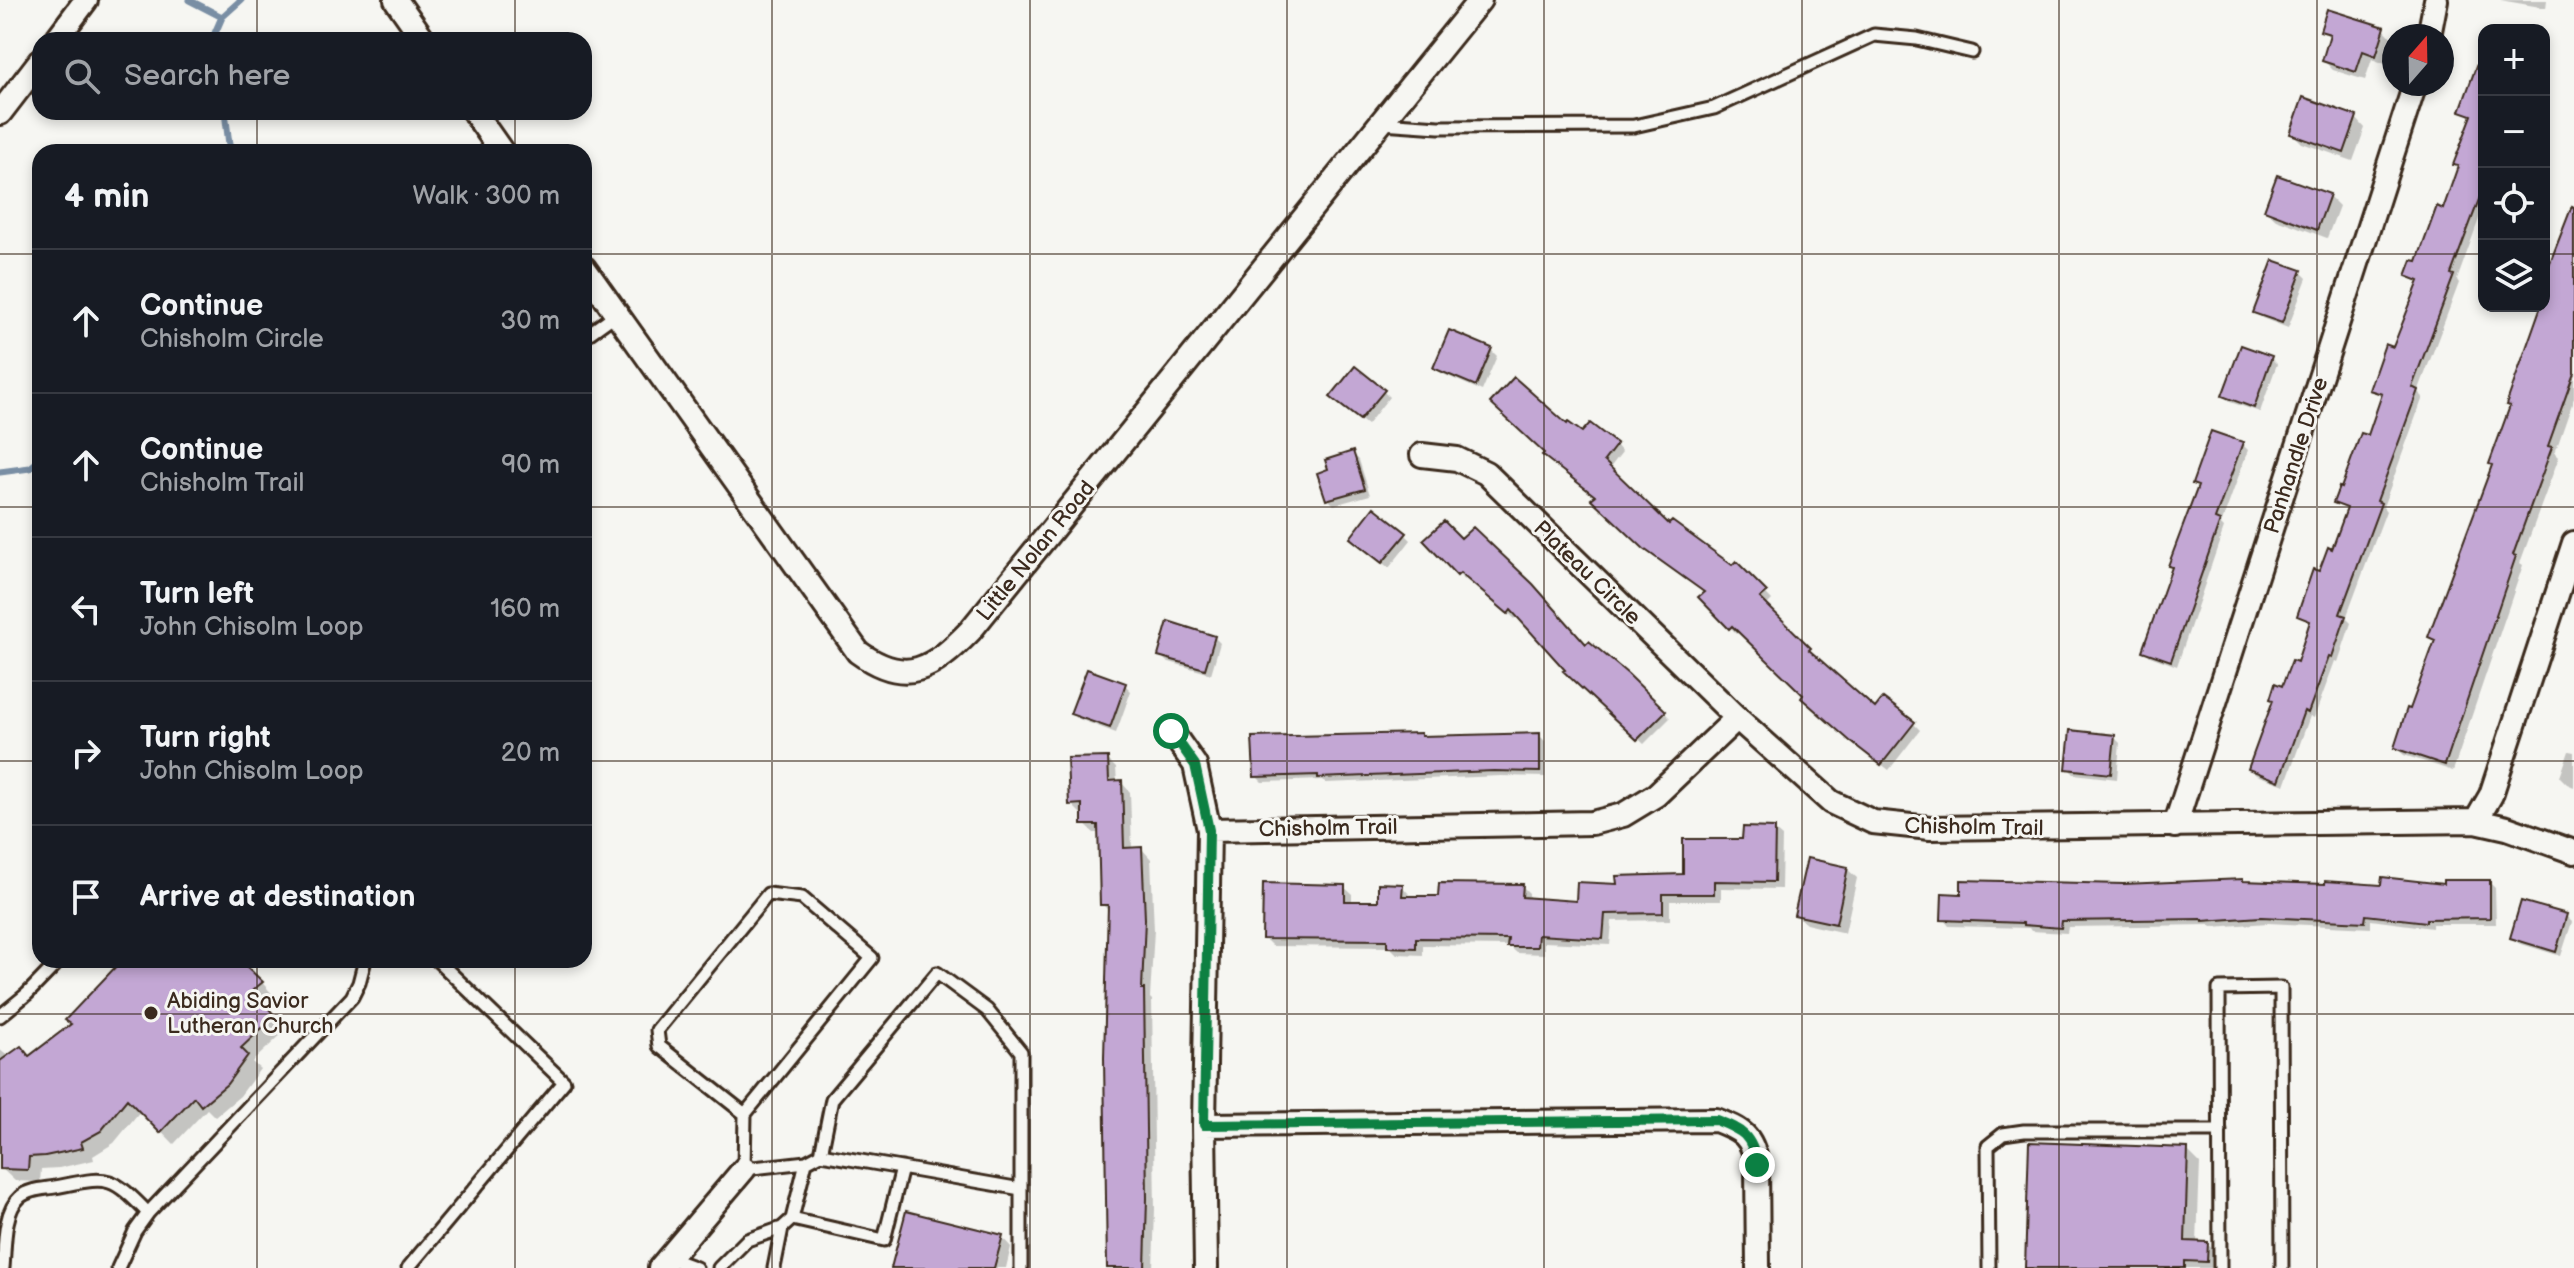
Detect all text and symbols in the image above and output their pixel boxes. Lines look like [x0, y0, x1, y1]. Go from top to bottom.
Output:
north arrow [2382, 24, 2454, 96]
map controls [2478, 24, 2550, 312]
button: + [2478, 24, 2550, 96]
search box [32, 32, 592, 120]
icon: search [60, 54, 104, 98]
text: Search here [124, 58, 290, 94]
button: − [2478, 96, 2550, 168]
button: locate [2478, 168, 2550, 240]
text: 4 min [64, 176, 150, 217]
text: Walk · 300 m [412, 181, 560, 212]
button: layers [2478, 240, 2550, 312]
text: Continue [140, 288, 263, 324]
icon: ahead [64, 299, 108, 343]
text: 30 m [500, 306, 560, 337]
text: Chisholm Circle [140, 324, 324, 355]
street label: Panhandle Drive [2258, 374, 2334, 537]
text: Continue [140, 432, 263, 468]
icon: ahead [64, 443, 108, 487]
text: 90 m [501, 450, 560, 481]
text: Chisholm Trail [140, 468, 304, 499]
street label: Little Nolan Road [971, 475, 1101, 627]
street label: Plateau Circle [1528, 515, 1646, 631]
text: Turn left [140, 576, 254, 612]
icon: left [64, 587, 108, 631]
text: 160 m [490, 594, 560, 625]
text: John Chisolm Loop [140, 612, 364, 643]
route start [1153, 713, 1189, 749]
text: Turn right [140, 720, 271, 756]
icon: right [64, 731, 108, 775]
text: 20 m [501, 738, 560, 769]
text: John Chisolm Loop [140, 756, 364, 787]
street label: Chisholm Trail [1904, 813, 2044, 842]
street label: Chisholm Trail [1258, 814, 1398, 843]
icon: arrive [64, 875, 108, 919]
text: Arrive at destination [140, 879, 416, 915]
place label: Abiding Savior Lutheran Church [167, 988, 334, 1040]
marker: Abiding Savior Lutheran Church [142, 1004, 160, 1022]
route end [1739, 1147, 1775, 1183]

